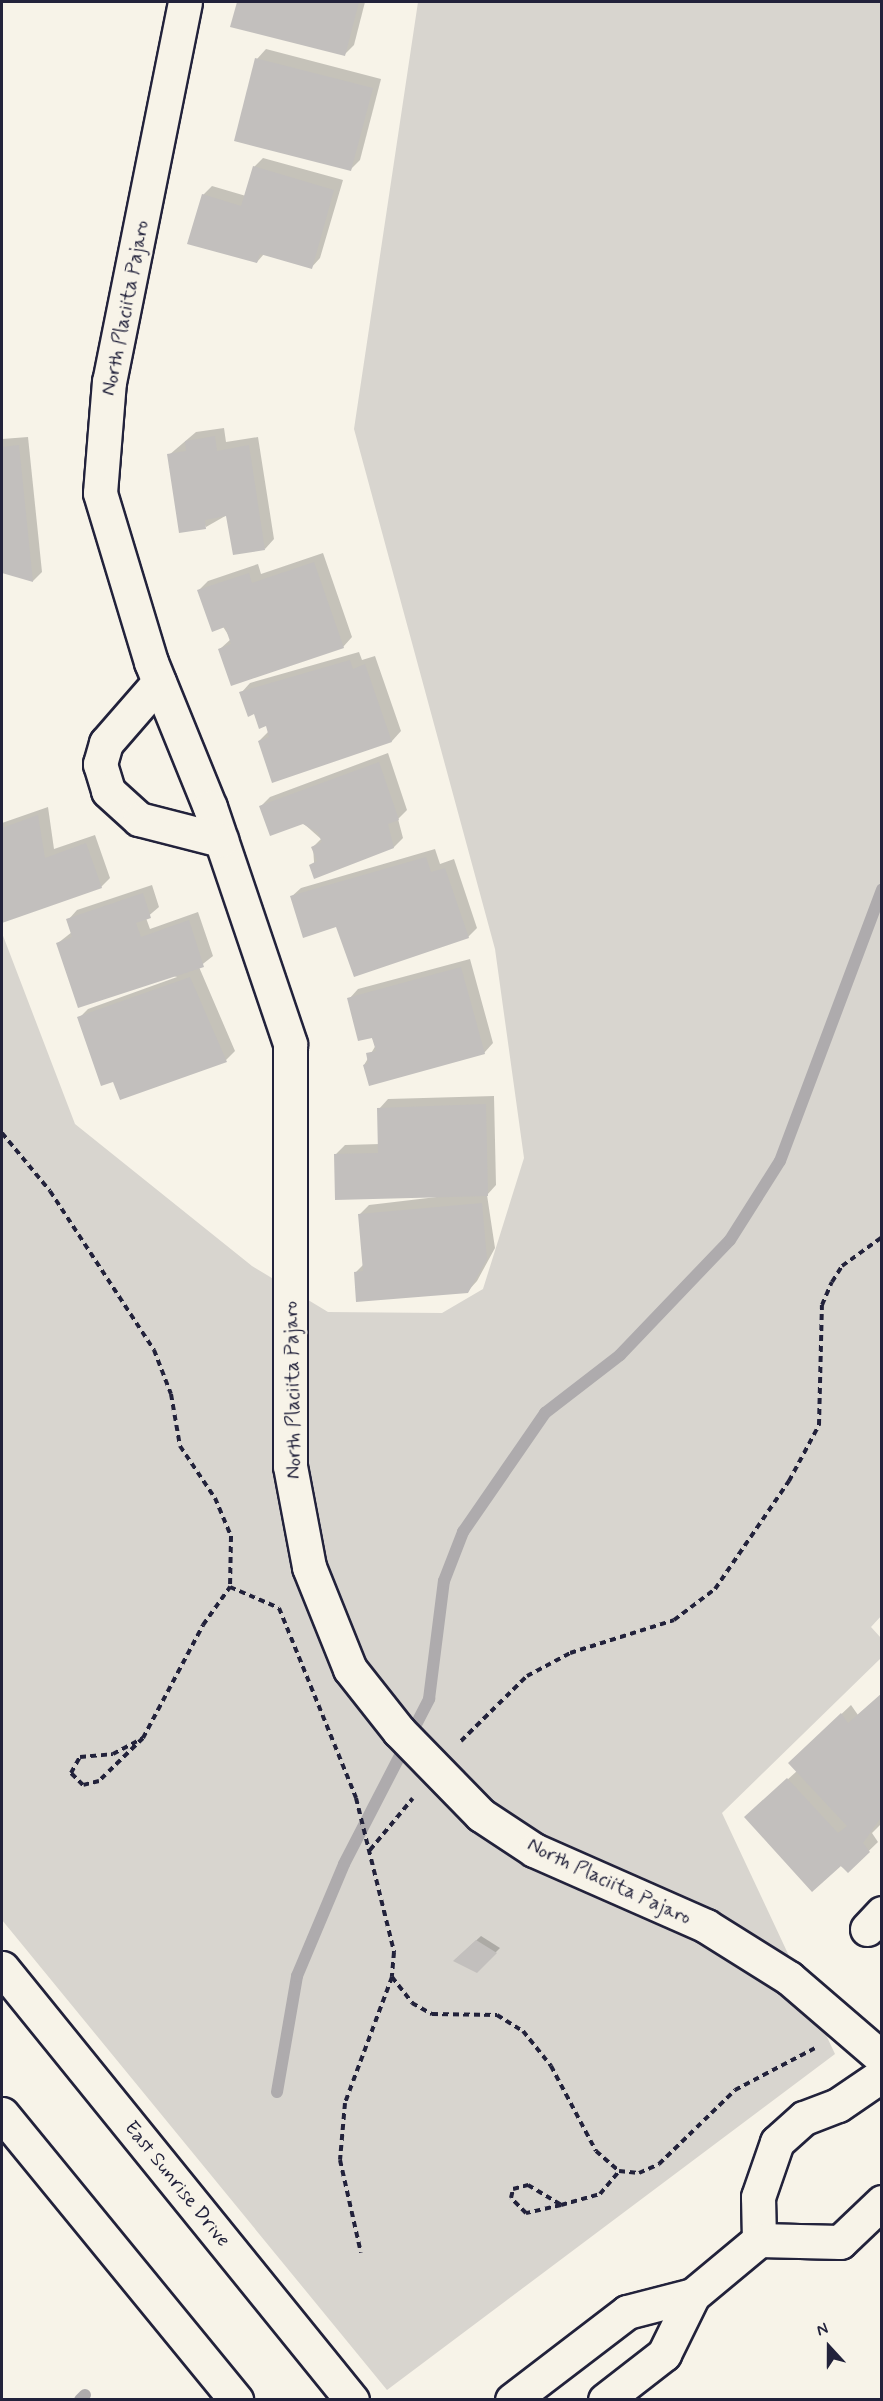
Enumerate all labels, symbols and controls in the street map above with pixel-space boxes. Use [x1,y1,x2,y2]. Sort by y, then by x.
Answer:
street label: North Placiita Pajaro [97,218,155,398]
street label: North Placiita Pajaro [279,1300,307,1480]
street label: North Placiita Pajaro [523,1833,695,1931]
street label: East Sunrise Drive [119,2117,235,2251]
north arrow [799,2317,859,2377]
text: N [814,2318,831,2341]

